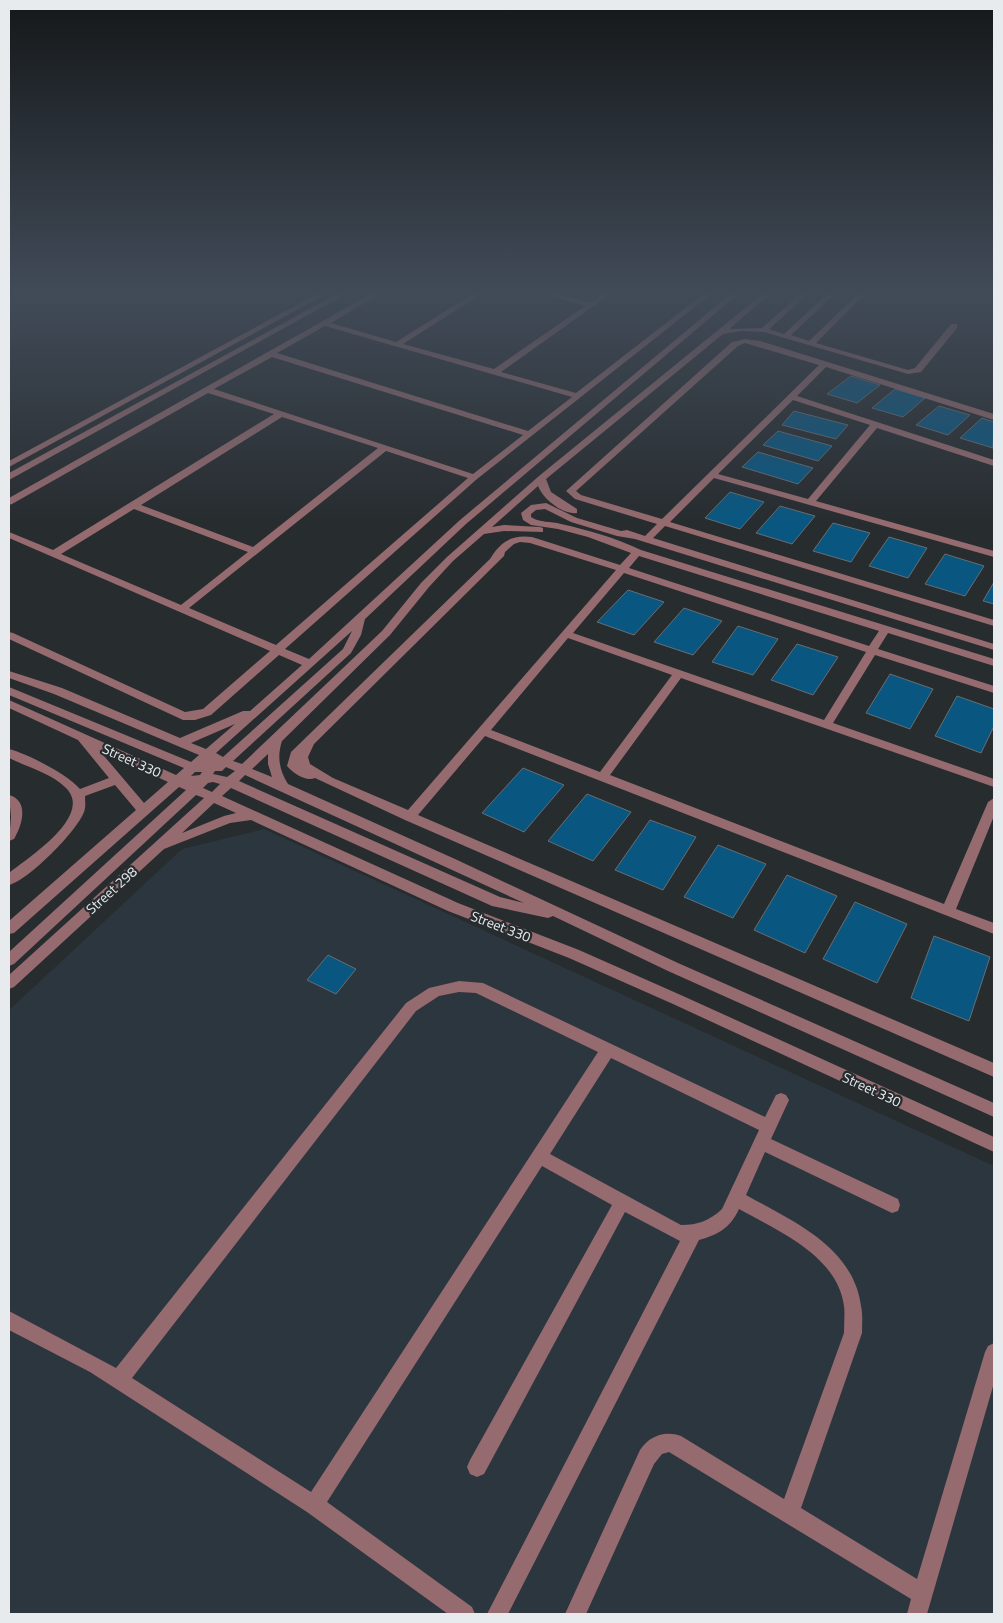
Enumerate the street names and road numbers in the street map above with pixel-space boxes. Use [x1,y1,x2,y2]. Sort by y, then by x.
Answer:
street label: Street 330 [99,738,165,782]
street label: Street 298 [81,861,141,919]
street label: Street 330 [468,905,534,947]
street label: Street 330 [839,1066,905,1112]

